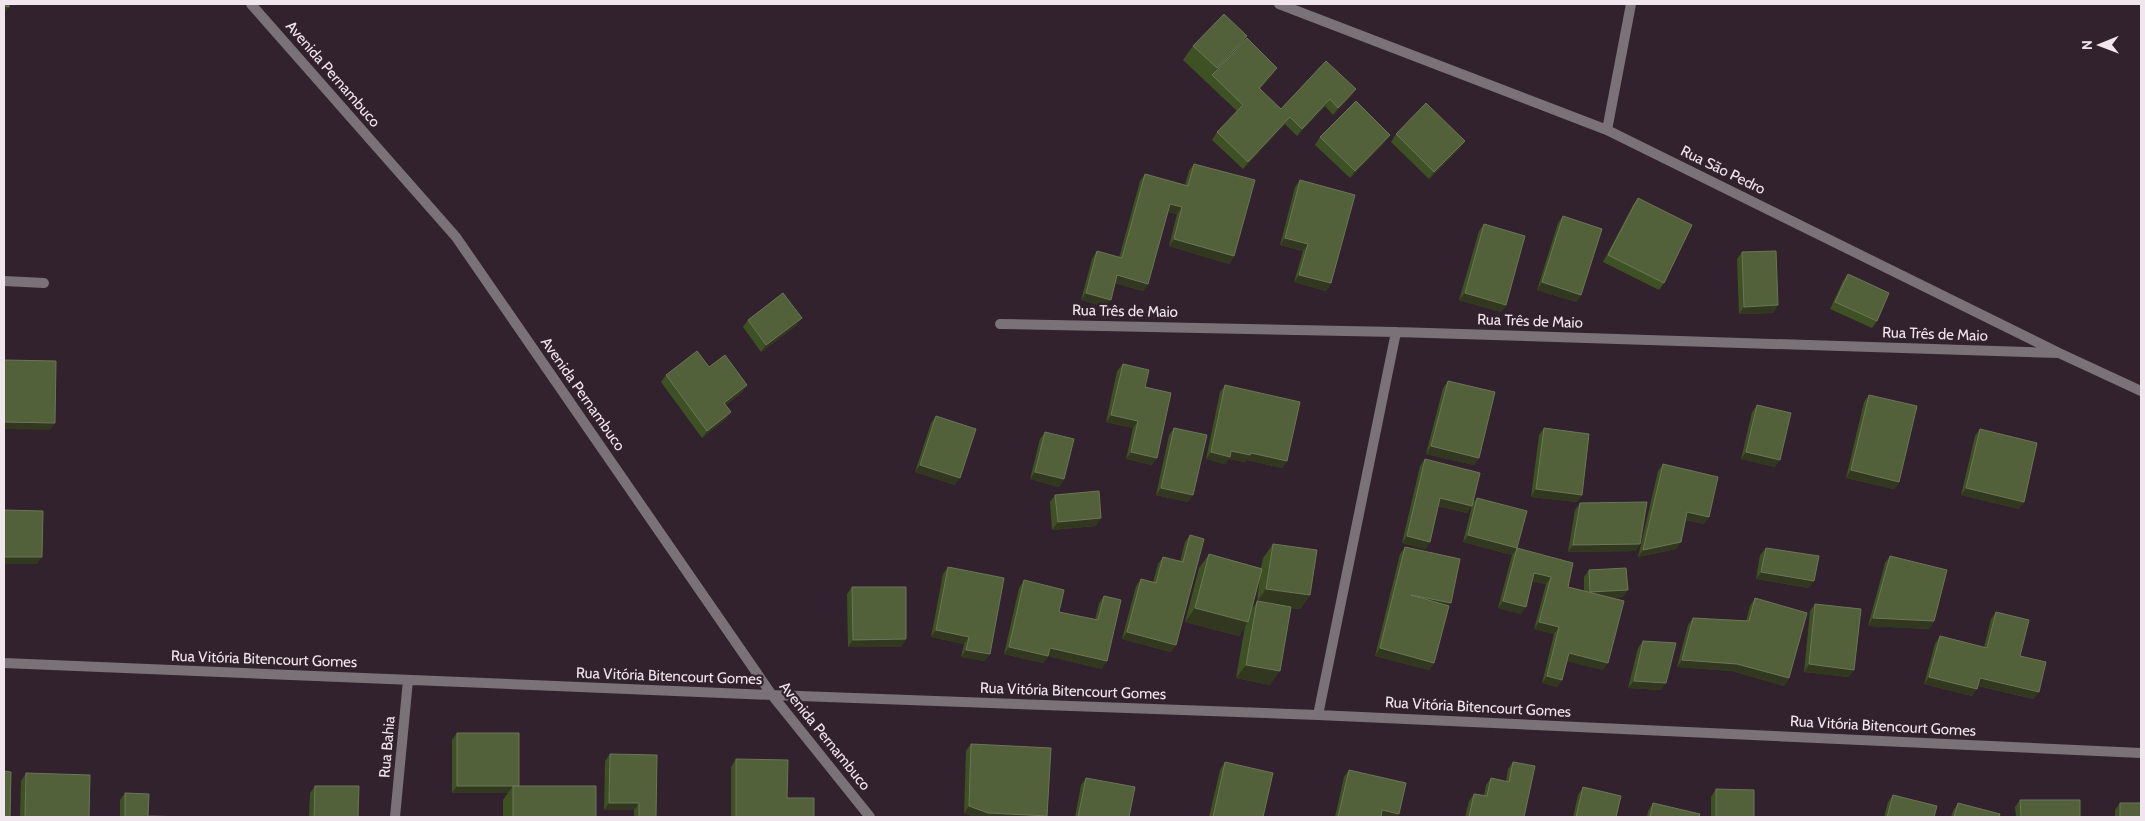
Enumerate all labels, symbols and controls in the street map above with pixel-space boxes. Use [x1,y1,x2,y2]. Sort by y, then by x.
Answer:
street label: Avenida Pernambuco [282,17,384,131]
north arrow [2075,20,2125,70]
text: N [2078,40,2096,50]
street label: Rua São Pedro [1678,142,1768,198]
street label: Rua Três de Maio [1072,301,1178,321]
street label: Rua Três de Maio [1477,310,1583,332]
street label: Rua Três de Maio [1882,323,1988,345]
street label: Avenida Pernambuco [537,334,629,454]
street label: Rua Vitória Bitencourt Gomes [171,647,357,671]
street label: Rua Vitória Bitencourt Gomes [576,664,762,688]
street label: Avenida Pernambuco [776,678,874,794]
street label: Rua Vitória Bitencourt Gomes [980,679,1166,703]
street label: Rua Vitória Bitencourt Gomes [1384,693,1572,721]
street label: Rua Vitória Bitencourt Gomes [1789,712,1977,740]
street label: Rua Bahia [375,715,399,779]

